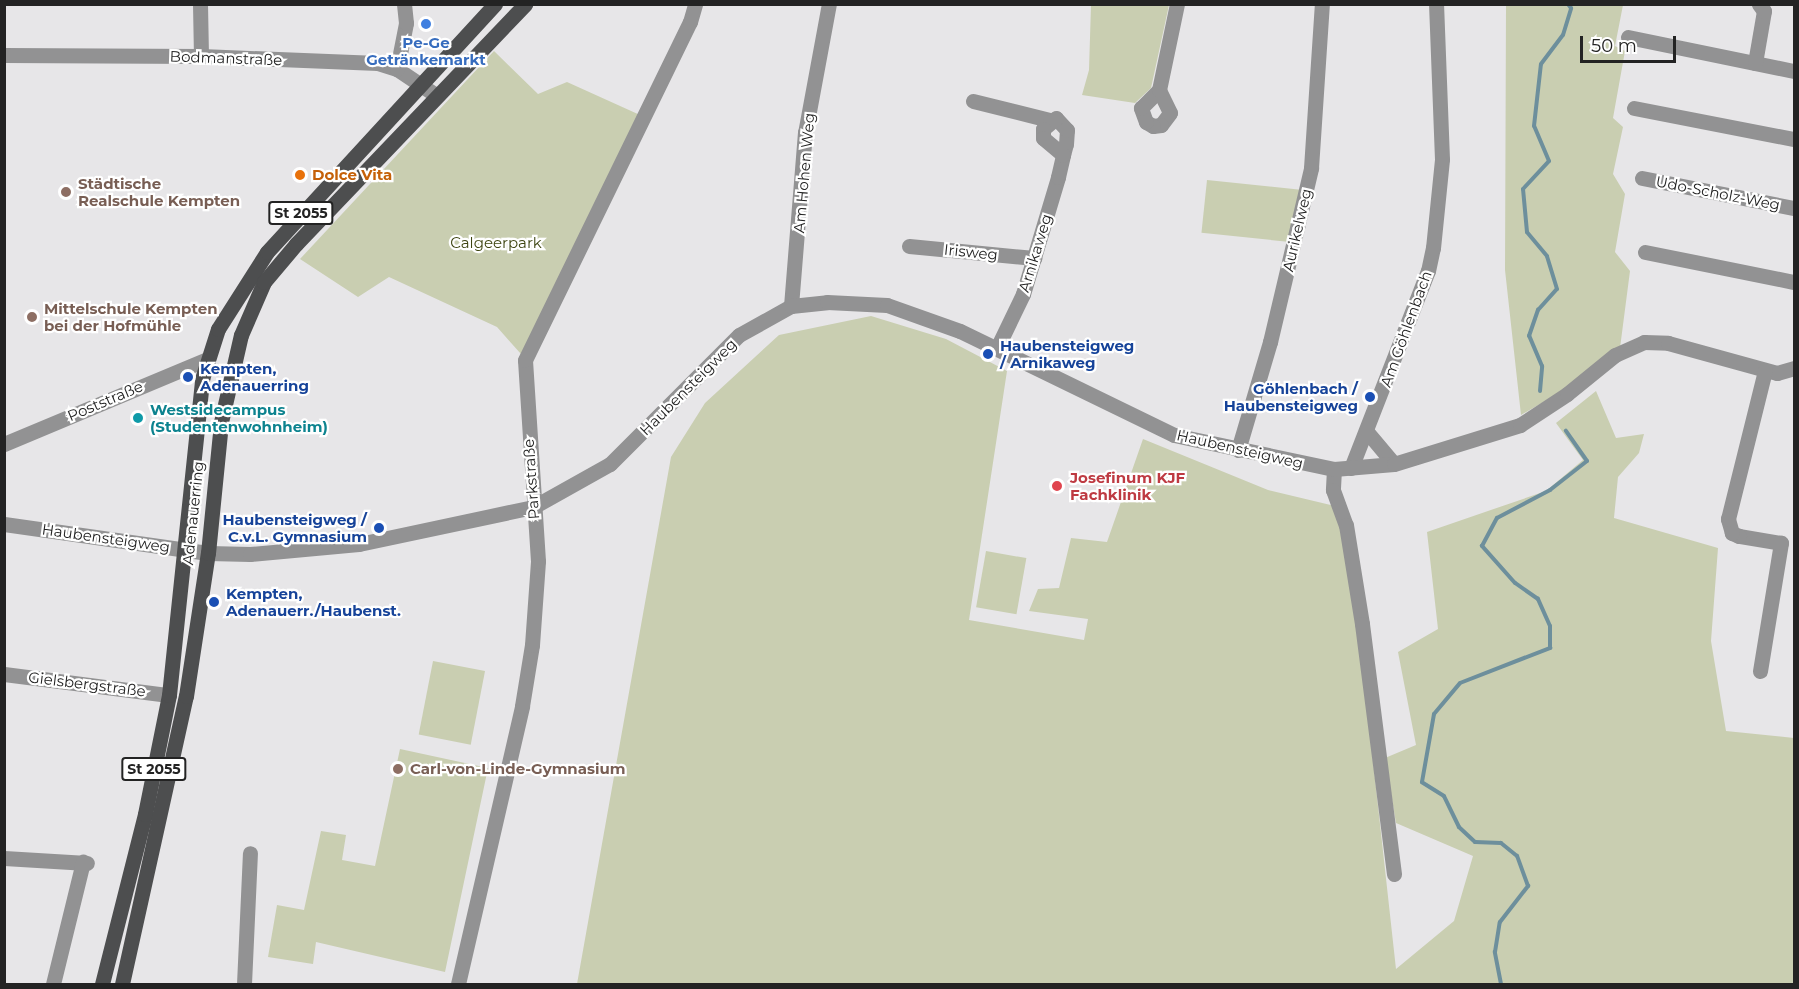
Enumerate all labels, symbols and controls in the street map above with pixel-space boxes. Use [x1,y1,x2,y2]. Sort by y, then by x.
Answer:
marker: Pe-Ge Getränkemarkt [419,17,433,31]
scale bar [1583,24,1679,62]
place label: Pe-Ge Getränkemarkt [366,33,486,68]
text: 50 m [1591,35,1637,57]
street label: Bodmanstraße [169,47,283,69]
street label: Am Hohen Weg [790,112,818,234]
place label: Dolce Vita [312,166,392,184]
marker: Dolce Vita [293,168,307,182]
street label: Udo-Scholz-Weg [1654,172,1782,214]
place label: Städtische Realschule Kempten [78,174,240,209]
marker: Städtische Realschule Kempten [59,185,73,199]
street label: Aurikelweg [1279,187,1315,273]
road number: St 2055 [268,202,334,224]
street label: Arnikaweg [1015,212,1055,294]
park label: Calgeerpark [450,234,542,252]
street label: Irisweg [943,240,999,264]
street label: Am Göhlenbach [1377,268,1435,390]
place label: Mittelschule Kempten bei der Hofmühle [44,299,218,334]
marker: Mittelschule Kempten bei der Hofmühle [25,310,39,324]
street label: Haubensteigweg [636,335,740,439]
place label: Haubensteigweg / Arnikaweg [1000,336,1134,371]
marker: Haubensteigweg / Arnikaweg [981,347,995,361]
place label: Kempten, Adenauerring [200,359,309,394]
marker: Kempten, Adenauerring [181,370,195,384]
street label: Poststraße [65,377,145,425]
place label: Göhlenbach / Haubensteigweg [1224,379,1358,414]
marker: Göhlenbach / Haubensteigweg [1363,390,1377,404]
place label: Westsidecampus (Studentenwohnheim) [150,400,328,435]
marker: Westsidecampus (Studentenwohnheim) [131,411,145,425]
street label: Haubensteigweg [1175,426,1305,472]
street label: Parkstraße [519,438,543,520]
street label: Adenauerring [179,460,207,566]
place label: Josefinum KJF Fachklinik [1070,468,1185,503]
marker: Josefinum KJF Fachklinik [1048,477,1066,495]
place label: Haubensteigweg / C.v.L. Gymnasium [223,510,367,545]
street label: Haubensteigweg [41,520,171,556]
marker: Haubensteigweg / C.v.L. Gymnasium [372,521,386,535]
place label: Kempten, Adenauerr./Haubenst. [226,584,401,619]
marker: Kempten, Adenauerr./Haubenst. [207,595,221,609]
street label: Gielsbergstraße [27,668,147,700]
road number: St 2055 [121,758,187,780]
place label: Carl-von-Linde-Gymnasium [410,760,626,778]
marker: Carl-von-Linde-Gymnasium [391,762,405,776]

